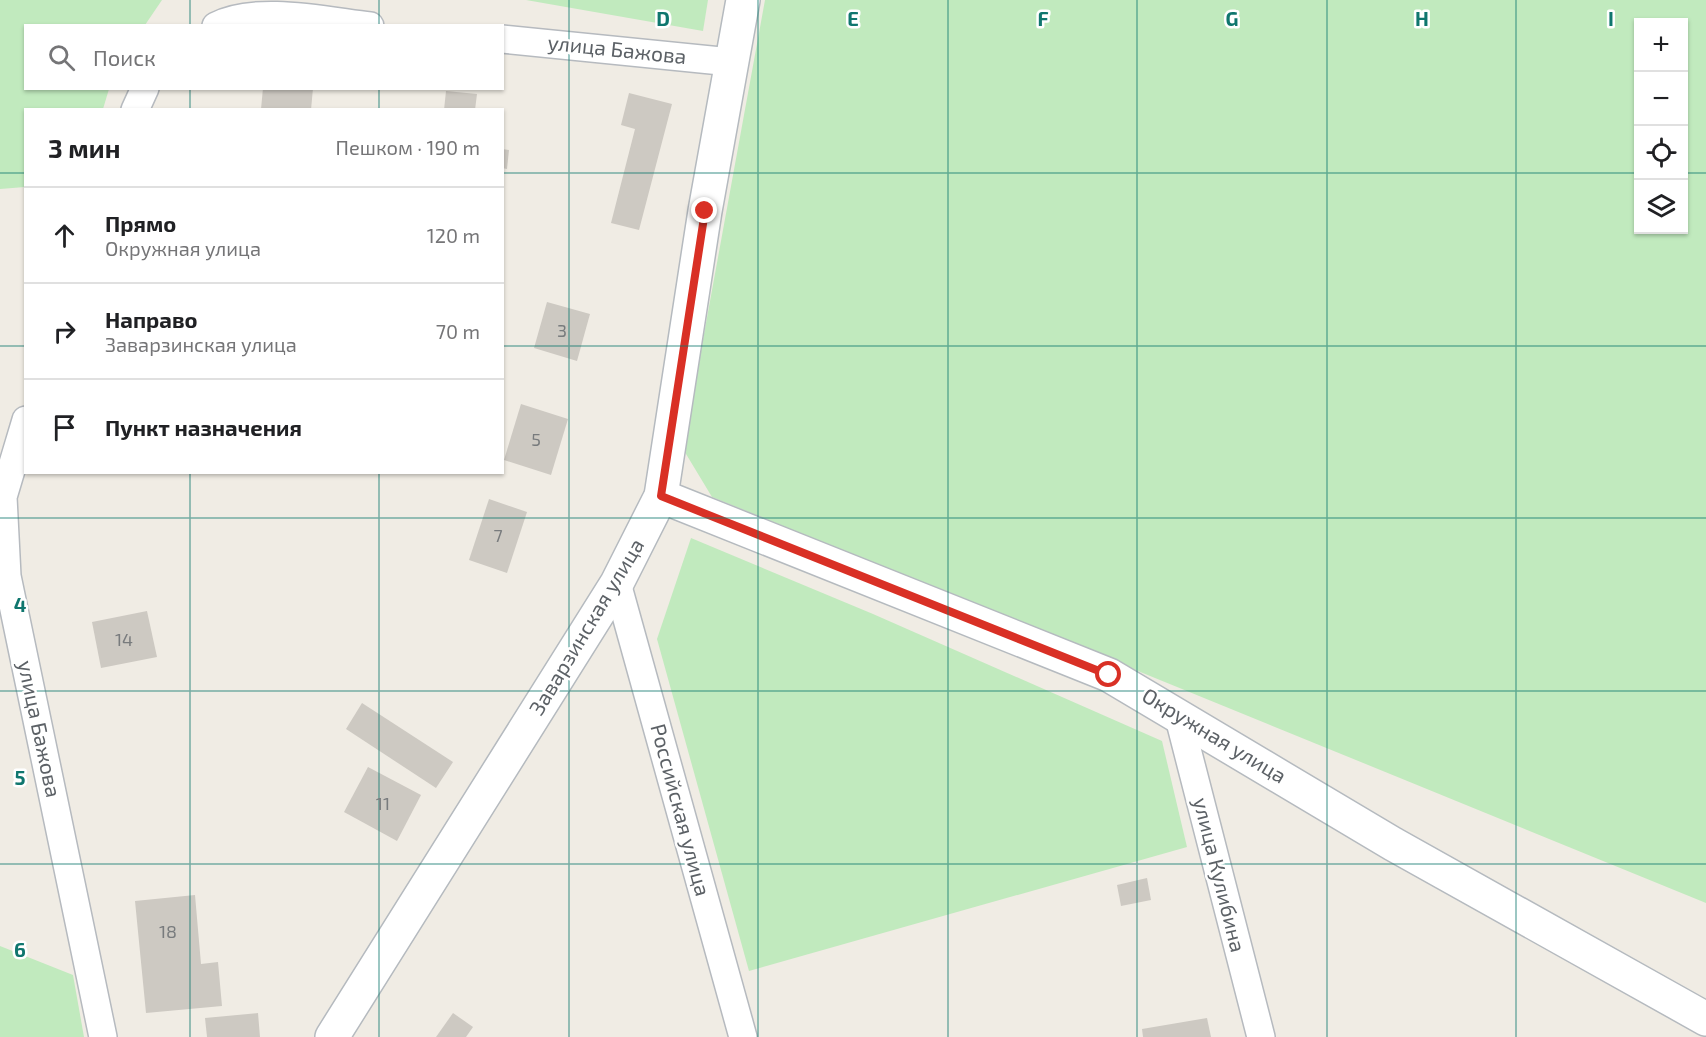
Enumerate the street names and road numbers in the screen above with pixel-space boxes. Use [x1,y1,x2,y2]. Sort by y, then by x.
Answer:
street label: улица Бажова [547,29,688,69]
street label: Заварзинская улица [523,533,649,720]
street label: улица Бажова [13,658,67,800]
street label: Окружная улица [1138,682,1291,788]
street label: Российская улица [645,721,716,899]
street label: улица Кулибина [1188,795,1252,955]

